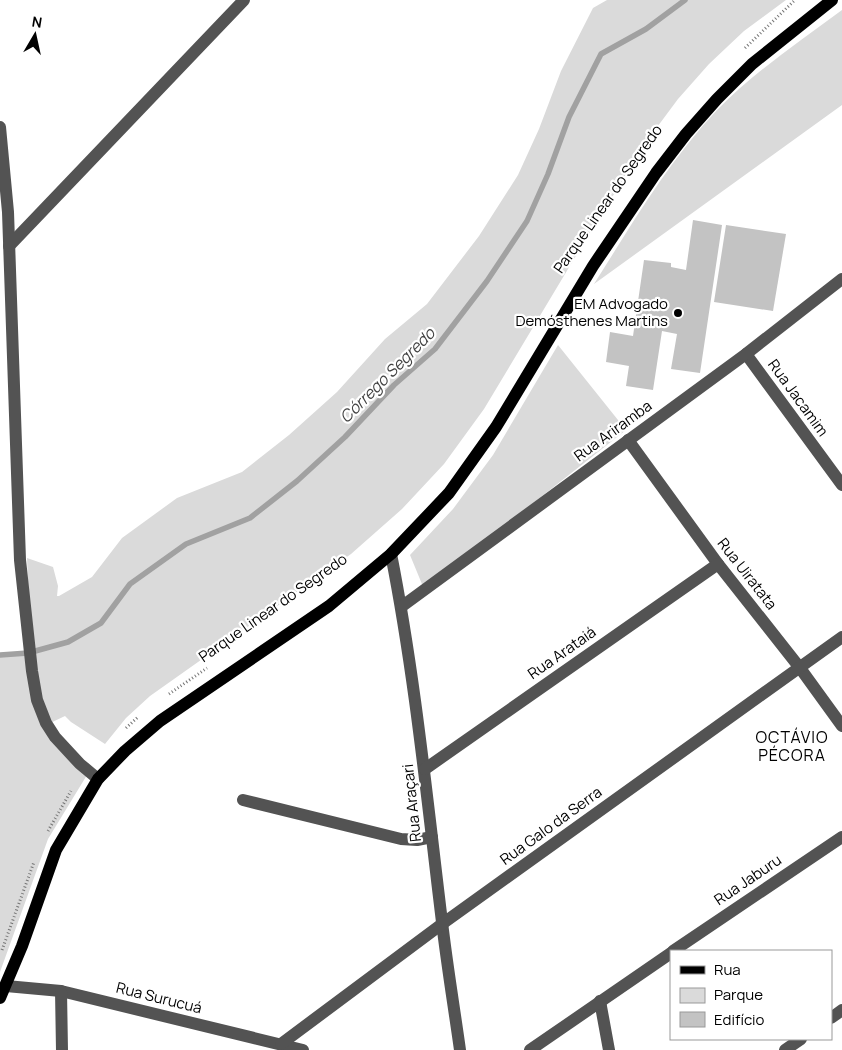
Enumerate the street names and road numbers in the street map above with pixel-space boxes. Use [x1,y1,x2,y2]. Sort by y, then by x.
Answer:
street label: Parque Linear do Segredo [548,120,667,277]
street label: Rua Jacamim [763,355,834,440]
street label: Rua Ariramba [570,395,656,466]
street label: Rua Uiratata [713,533,782,614]
street label: Parque Linear do Segredo [194,548,351,667]
street label: Rua Arataiá [523,621,600,684]
street label: Rua Araçari [397,763,426,843]
street label: Rua Galo da Serra [496,782,606,870]
street label: Rua Jaburu [710,849,786,910]
street label: Rua Surucuá [114,977,204,1018]

